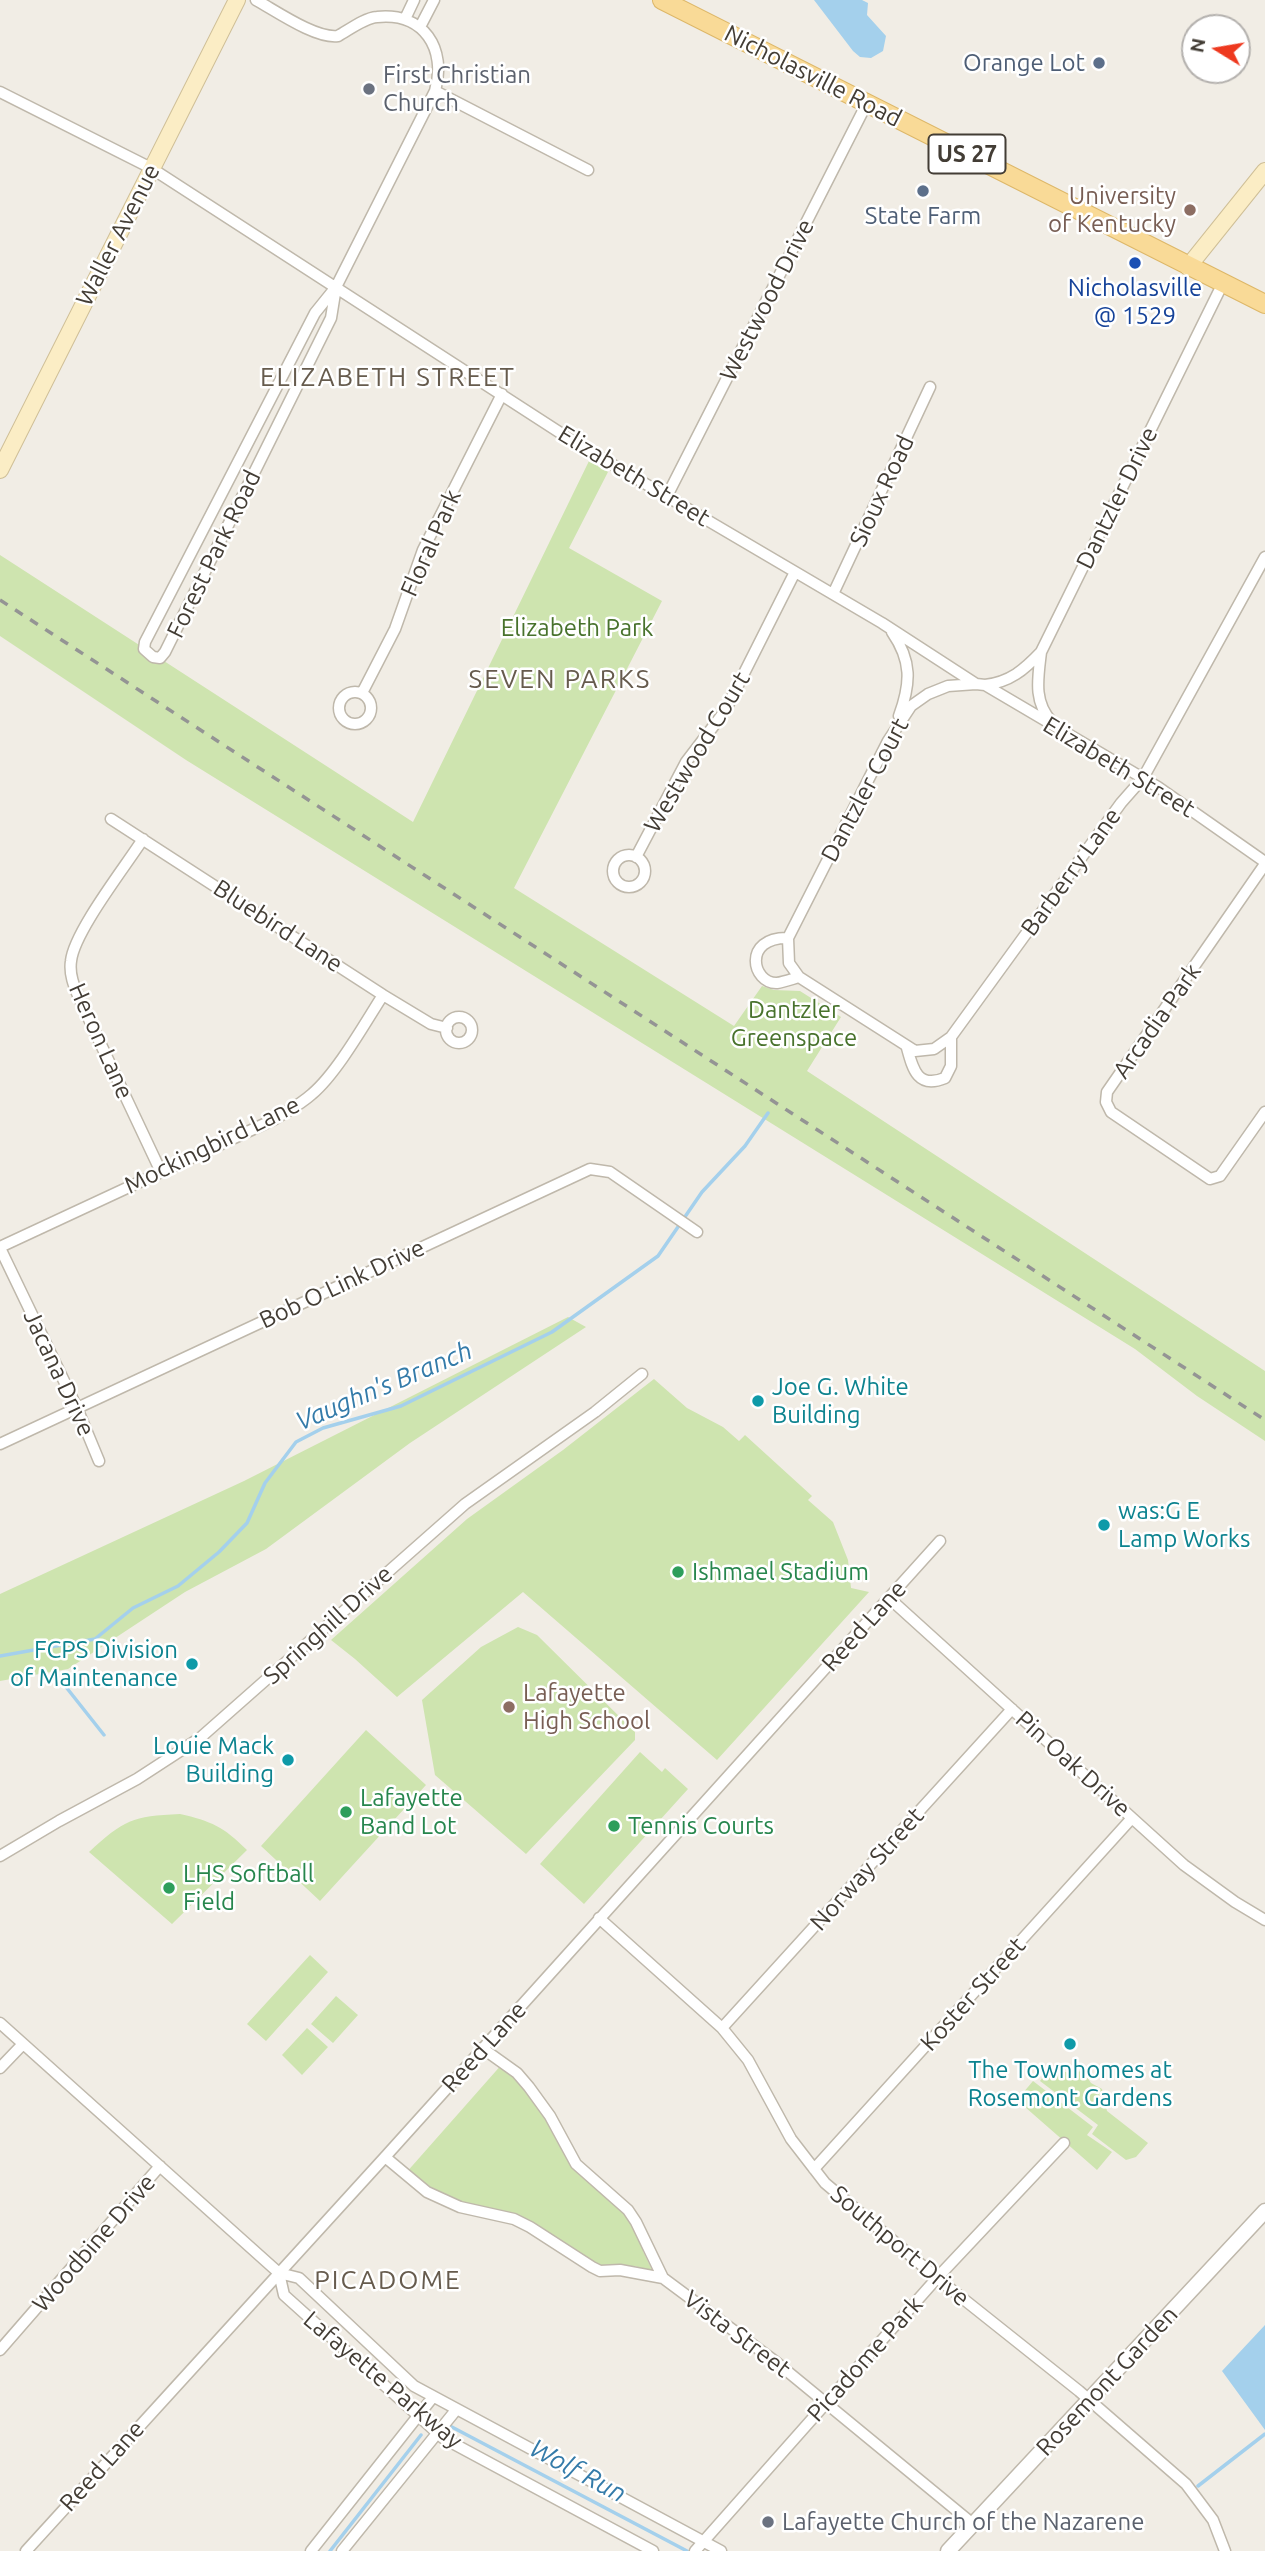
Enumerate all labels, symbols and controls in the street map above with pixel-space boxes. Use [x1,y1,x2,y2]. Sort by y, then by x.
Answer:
north arrow [1181,14,1251,84]
street label: Nicholasville Road [720,19,906,133]
text: N [1185,36,1210,54]
place label: Orange Lot [963,49,1085,77]
marker: Orange Lot [1091,55,1107,71]
place label: First Christian Church [383,61,531,117]
marker: First Christian Church [361,81,377,97]
road number: US 27 [928,134,1006,174]
street label: Waller Avenue [70,159,166,311]
place label: University of Kentucky [1048,182,1176,238]
marker: State Farm [915,183,931,199]
place label: State Farm [865,202,981,230]
marker: University of Kentucky [1182,202,1198,218]
street label: Westwood Drive [714,214,820,386]
marker: Nicholasville @ 1529 [1127,255,1143,271]
place label: Nicholasville @ 1529 [1068,274,1202,330]
district label: ELIZABETH STREET [262,361,514,393]
street label: Elizabeth Street [553,419,715,533]
street label: Dantzler Drive [1070,422,1164,574]
street label: Sioux Road [844,431,920,551]
street label: Forest Park Road [161,466,267,642]
street label: Floral Park [395,485,467,601]
park label: Elizabeth Park [501,614,653,642]
district label: SEVEN PARKS [470,663,650,695]
street label: Westwood Court [638,667,756,837]
street label: Elizabeth Street [1038,710,1200,824]
street label: Dantzler Court [815,713,915,867]
street label: Barberry Lane [1015,802,1127,942]
street label: Bluebird Lane [208,873,348,979]
street label: Arcadia Park [1107,958,1207,1084]
street label: Heron Lane [63,979,139,1103]
park label: Dantzler Greenspace [731,996,857,1052]
street label: Mockingbird Lane [120,1090,304,1200]
street label: Bob O Link Drive [255,1233,429,1335]
street label: Jacana Drive [17,1305,101,1441]
water label: Vaughn's Branch [291,1335,477,1437]
place label: Joe G. White Building [772,1373,909,1429]
marker: Joe G. White Building [750,1393,766,1409]
place label: was:G E Lamp Works [1118,1497,1250,1553]
marker: was:G E Lamp Works [1096,1517,1112,1533]
place label: Ishmael Stadium [692,1558,869,1586]
street label: Springhill Drive [258,1560,398,1690]
marker: Ishmael Stadium [670,1564,686,1580]
street label: Reed Lane [816,1575,912,1677]
place label: FCPS Division of Maintenance [10,1636,178,1692]
marker: FCPS Division of Maintenance [184,1656,200,1672]
place label: Lafayette High School [523,1679,650,1735]
marker: Lafayette High School [501,1699,517,1715]
street label: Pin Oak Drive [1010,1705,1136,1823]
place label: Louie Mack Building [153,1732,274,1788]
marker: Louie Mack Building [280,1752,296,1768]
place label: Lafayette Band Lot [360,1784,463,1840]
street label: Norway Street [804,1801,930,1937]
marker: Lafayette Band Lot [338,1804,354,1820]
place label: Tennis Courts [628,1812,774,1840]
marker: Tennis Courts [606,1818,622,1834]
place label: LHS Softball Field [183,1860,314,1916]
marker: LHS Softball Field [161,1880,177,1896]
street label: Koster Street [914,1931,1032,2057]
street label: Reed Lane [436,1996,532,2098]
marker: The Townhomes at Rosemont Gardens [1062,2036,1078,2052]
place label: The Townhomes at Rosemont Gardens [968,2056,1172,2112]
street label: Woodbine Drive [26,2168,162,2318]
street label: Southport Drive [825,2180,975,2312]
district label: PICADOME [315,2264,461,2296]
street label: Vista Street [678,2284,796,2384]
street label: Picadome Park [801,2290,929,2428]
street label: Rosemont Garden [1030,2300,1184,2462]
street label: Lafayette Parkway [298,2305,468,2455]
street label: Reed Lane [54,2415,150,2517]
water label: Wolf Run [525,2433,631,2509]
place label: Lafayette Church of the Nazarene [782,2508,1145,2536]
marker: Lafayette Church of the Nazarene [760,2514,776,2530]

